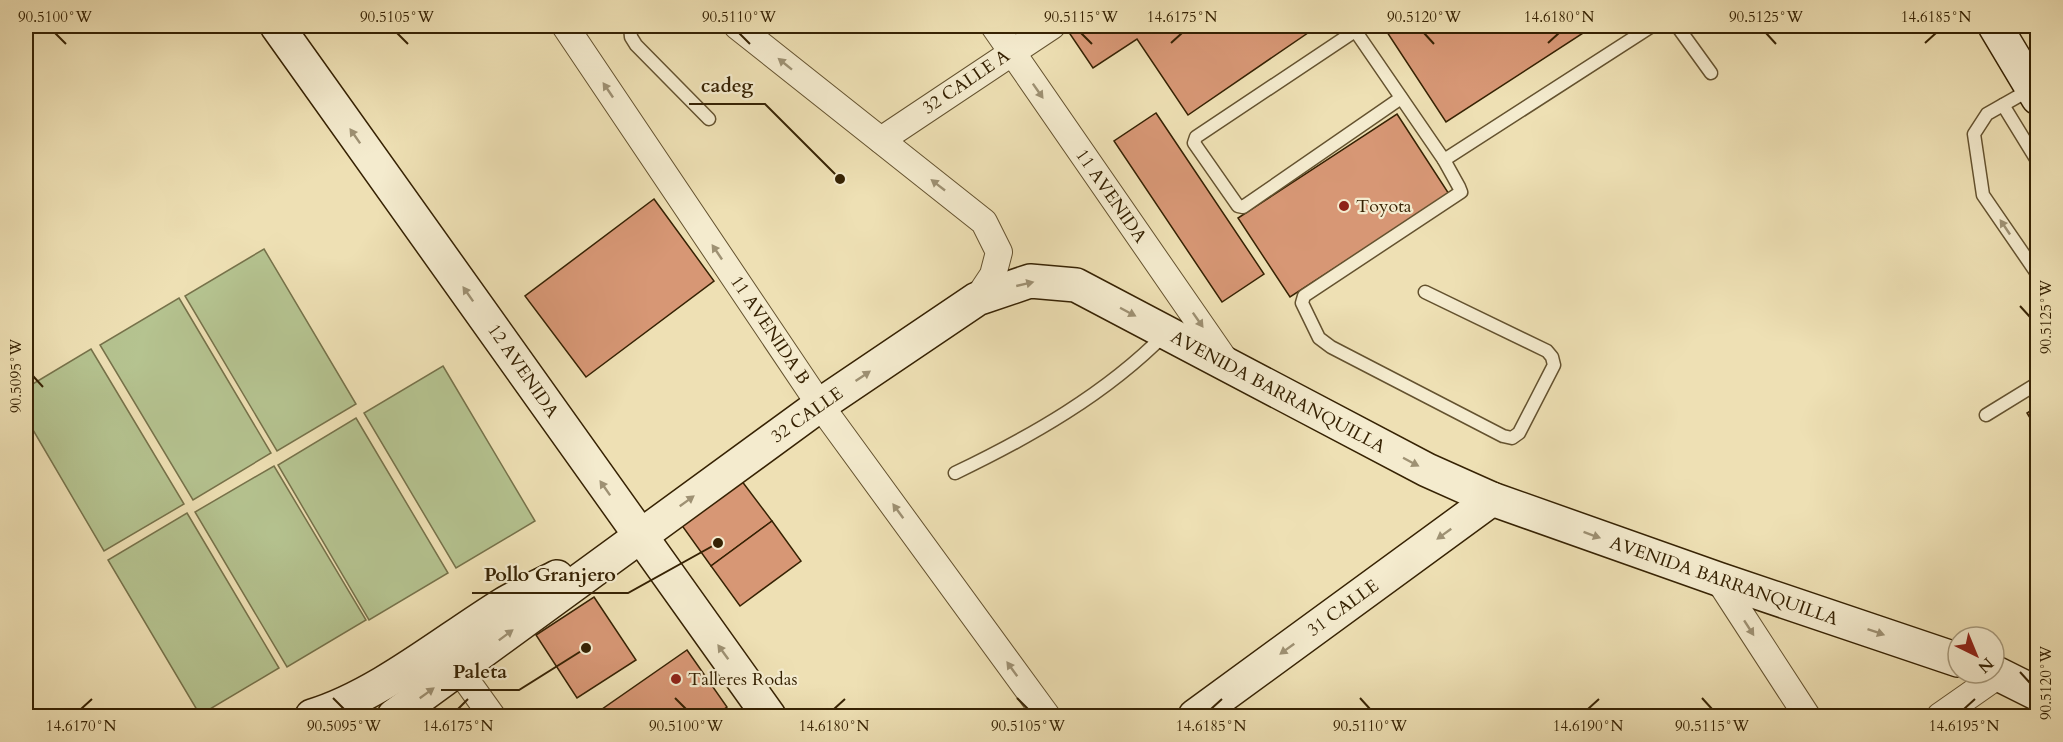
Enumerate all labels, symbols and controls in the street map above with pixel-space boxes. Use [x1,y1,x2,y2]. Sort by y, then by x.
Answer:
text: 90.5100°W [18,7,93,27]
text: 90.5105°W [360,7,435,27]
text: 90.5110°W [702,7,777,27]
text: 90.5115°W [1044,7,1119,27]
text: 14.6175°N [1147,7,1217,27]
text: 90.5120°W [1387,7,1462,27]
text: 14.6180°N [1524,7,1594,27]
text: 90.5125°W [1729,7,1804,27]
text: 14.6185°N [1901,7,1971,27]
street label: 32 CALLE A [917,43,1015,120]
one-way arrow [778,58,793,70]
callout: cadeg [689,66,765,104]
text: cadeg [701,72,753,99]
one-way arrow [603,82,614,98]
one-way arrow [1032,83,1044,99]
one-way arrow [349,128,361,144]
street label: 11 AVENIDA [1069,144,1153,248]
one-way arrow [931,179,946,191]
place label: Toyota [1356,194,1412,219]
marker: Toyota [1337,199,1351,213]
one-way arrow [1999,218,2010,235]
one-way arrow [711,244,723,260]
street label: 11 AVENIDA B [724,271,816,389]
one-way arrow [1016,279,1035,288]
text: 90.5125°W [2036,279,2056,354]
one-way arrow [462,287,474,303]
one-way arrow [1119,307,1136,317]
one-way arrow [1192,312,1204,328]
street label: 12 AVENIDA [481,319,565,423]
street label: AVENIDA BARRANQUILLA [1166,325,1390,459]
text: 90.5095°W [6,338,26,413]
one-way arrow [854,370,870,382]
street label: 32 CALLE [766,381,848,449]
one-way arrow [1403,457,1420,467]
one-way arrow [599,480,611,496]
one-way arrow [678,495,694,507]
one-way arrow [892,504,904,519]
one-way arrow [1437,528,1453,540]
one-way arrow [1583,530,1601,540]
street label: AVENIDA BARRANQUILLA [1606,530,1842,632]
callout: Pollo Granjero [472,555,628,593]
text: Pollo Granjero [484,561,616,588]
street label: 31 CALLE [1302,574,1384,642]
one-way arrow [1744,620,1755,637]
north arrow [1946,625,2006,685]
one-way arrow [1867,628,1885,638]
one-way arrow [497,629,513,641]
one-way arrow [1280,643,1296,655]
one-way arrow [717,644,729,660]
text: 90.5120°W [2036,645,2056,720]
callout: Paleta [441,652,519,690]
text: N [1973,652,1998,678]
text: Paleta [453,658,507,685]
one-way arrow [1006,662,1018,678]
place label: Talleres Rodas [688,667,798,692]
marker: Talleres Rodas [669,672,683,686]
one-way arrow [419,688,434,700]
text: 14.6170°N [46,716,116,736]
text: 90.5095°W [307,716,382,736]
text: 14.6175°N [423,716,493,736]
text: 90.5100°W [649,716,724,736]
text: 14.6180°N [799,716,869,736]
text: 90.5105°W [991,716,1066,736]
text: 14.6185°N [1176,716,1246,736]
text: 90.5110°W [1333,716,1408,736]
text: 14.6190°N [1553,716,1623,736]
text: 90.5115°W [1675,716,1750,736]
text: 14.6195°N [1929,716,1999,736]

